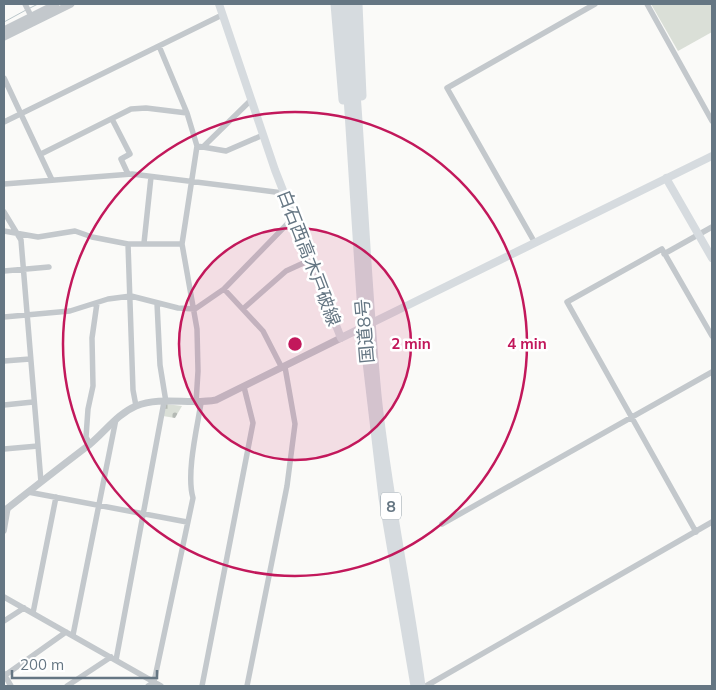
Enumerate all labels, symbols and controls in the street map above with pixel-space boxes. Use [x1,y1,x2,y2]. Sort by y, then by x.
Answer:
street label: 白石西高木戸破線 [273,186,346,329]
street label: 国道8号 [350,298,379,364]
text: 2 min [391,334,431,353]
text: 4 min [507,334,547,353]
centre of rings [286,335,304,353]
road number: 8 [381,492,401,520]
scale bar [12,648,158,680]
text: 200 m [20,655,64,674]

